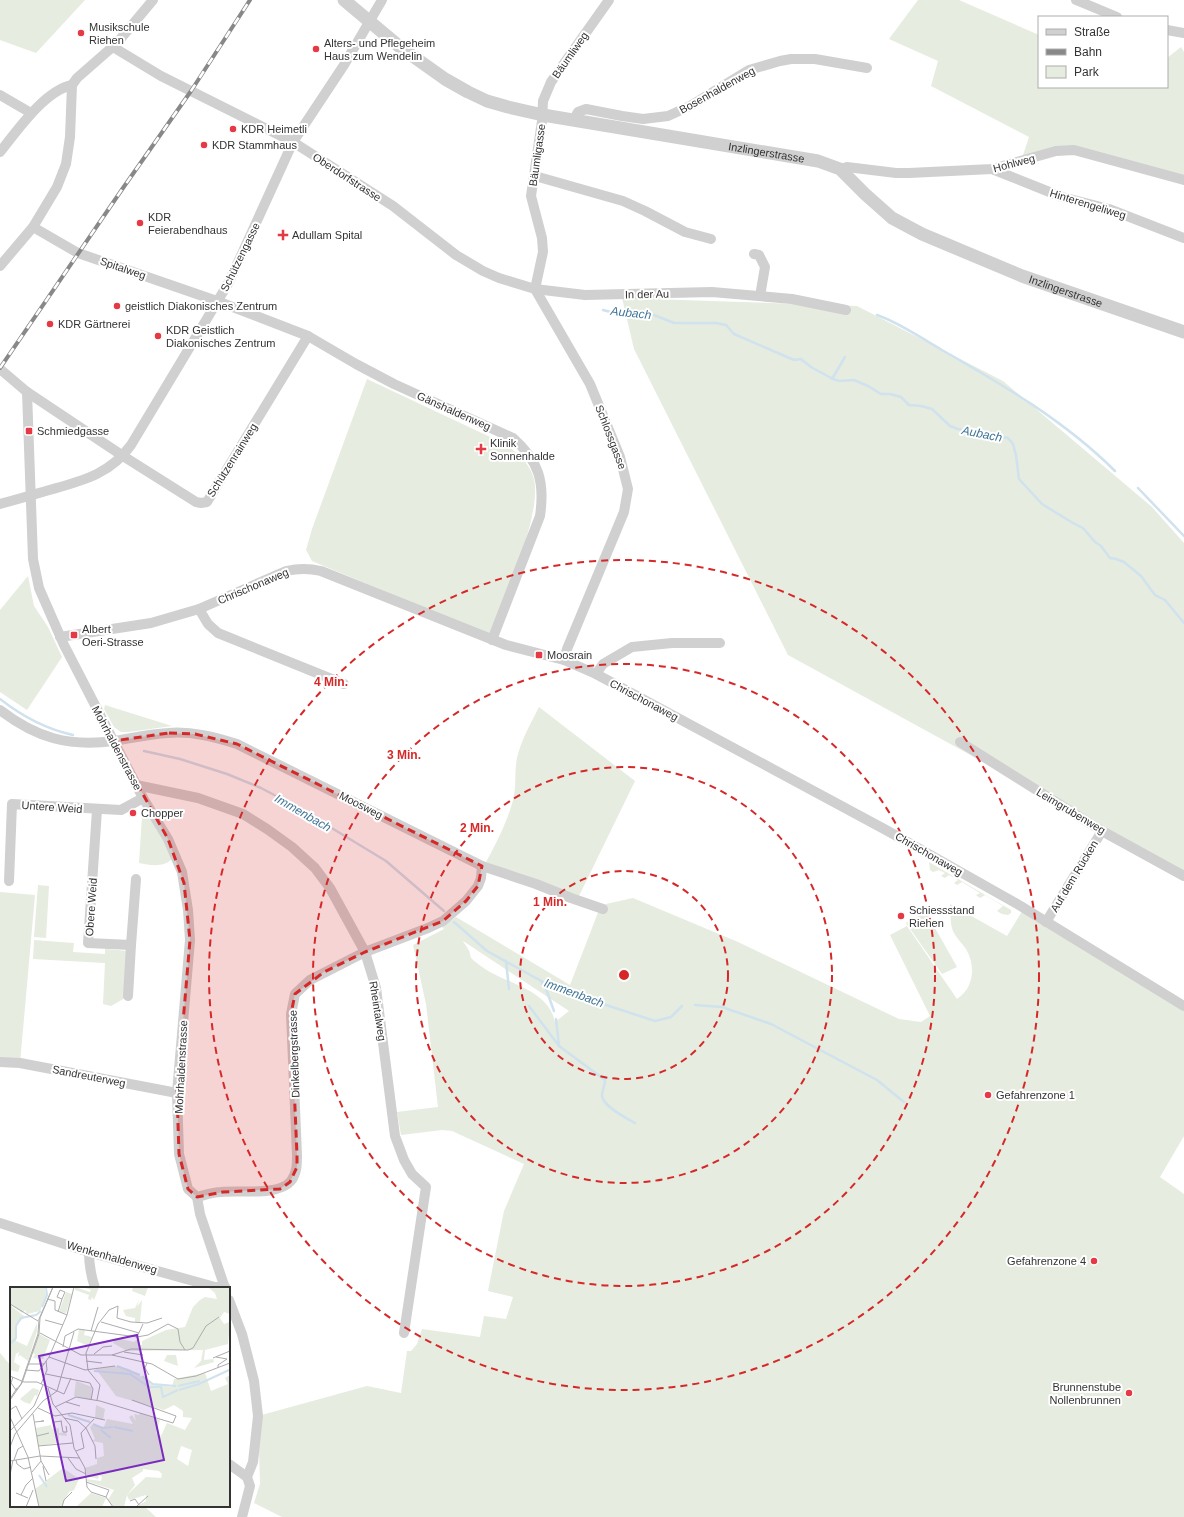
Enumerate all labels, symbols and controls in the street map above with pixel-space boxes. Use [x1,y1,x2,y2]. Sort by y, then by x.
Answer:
legend [1038,16,1168,88]
place label: Musikschule Riehen [89,21,150,46]
text: Straße [1074,25,1110,39]
marker: Musikschule Riehen [76,28,86,38]
street label: Bäumliweg [550,30,590,80]
place label: Alters- und Pflegeheim Haus zum Wendelin [324,37,435,62]
marker: Alters- und Pflegeheim Haus zum Wendelin [311,44,321,54]
text: Bahn [1074,45,1102,59]
street label: Bosenhaldenweg [677,64,757,116]
text: Park [1074,65,1100,79]
place label: KDR Heimetli [241,123,307,135]
street label: Bäumligasse [527,123,547,187]
marker: KDR Heimetli [228,124,238,134]
place label: KDR Stammhaus [212,139,297,151]
marker: KDR Stammhaus [199,140,209,150]
street label: Inzlingerstrasse [727,140,805,165]
street label: Oberdorfstrasse [311,150,383,204]
street label: Hohlweg [992,152,1036,174]
street label: Hinterengeliweg [1049,187,1127,221]
place label: KDR Feierabendhaus [148,211,228,236]
marker: KDR Feierabendhaus [135,218,145,228]
street label: Schützengasse [218,221,262,293]
marker: Adullam Spital [277,229,289,241]
place label: Adullam Spital [292,229,362,241]
street label: Spitalweg [98,255,148,281]
street label: Inzlingerstrasse [1027,273,1104,309]
street label: In der Au [625,288,669,300]
place label: geistlich Diakonisches Zentrum [125,300,277,312]
marker: geistlich Diakonisches Zentrum [112,301,122,311]
water label: Aubach [609,304,652,322]
place label: KDR Gärtnerei [58,318,130,330]
marker: KDR Gärtnerei [45,319,55,329]
place label: KDR Geistlich Diakonisches Zentrum [166,324,275,349]
marker: KDR Geistlich Diakonisches Zentrum [153,331,163,341]
street label: Gänshaldenweg [415,389,493,433]
street label: Schlossgasse [593,403,629,471]
street label: Schützenrainweg [205,421,259,499]
water label: Aubach [960,423,1004,445]
place label: Schmiedgasse [37,425,109,437]
marker: Schmiedgasse [24,426,34,436]
place label: Klinik Sonnenhalde [490,437,555,462]
marker: Klinik Sonnenhalde [475,443,487,455]
street label: Chrischonaweg [216,566,290,606]
place label: Albert Oeri-Strasse [82,623,144,648]
marker: Albert Oeri-Strasse [69,630,79,640]
place label: Moosrain [547,649,592,661]
marker: Moosrain [534,650,544,660]
text: 4 Min. [314,675,348,689]
street label: Chrischonaweg [608,677,680,723]
street label: Mohrhaldenstrasse [90,704,144,792]
text: 3 Min. [387,748,421,762]
street label: Leimgrubenweg [1034,786,1108,836]
street label: Moosweg [337,789,385,821]
water label: Immenbach [272,791,334,835]
street label: Untere Weid [21,799,83,815]
place label: Chopper [141,807,184,819]
marker: Chopper [128,808,138,818]
text: 2 Min. [460,821,494,835]
street label: Chrischonaweg [893,830,965,878]
street label: Auf dem Rücken [1048,838,1100,914]
street label: Obere Weid [83,877,99,937]
text: 1 Min. [533,895,567,909]
place label: Schiessstand Riehen [909,904,974,929]
marker: Schiessstand Riehen [896,911,906,921]
centre of rings [617,968,631,982]
water label: Immenbach [542,976,606,1010]
street label: Rheintalweg [367,980,389,1042]
street label: Dinkelbergstrasse [286,1010,302,1098]
street label: Mohrhaldenstrasse [173,1020,189,1114]
street label: Sandreuterweg [51,1063,127,1089]
place label: Gefahrenzone 1 [996,1089,1075,1101]
marker: Gefahrenzone 1 [983,1090,993,1100]
street label: Wenkenhaldenweg [65,1238,159,1276]
place label: Gefahrenzone 4 [1007,1255,1086,1267]
marker: Gefahrenzone 4 [1089,1256,1099,1266]
inset map [10,1287,230,1507]
place label: Brunnenstube Nollenbrunnen [1049,1381,1121,1406]
marker: Brunnenstube Nollenbrunnen [1124,1388,1134,1398]

